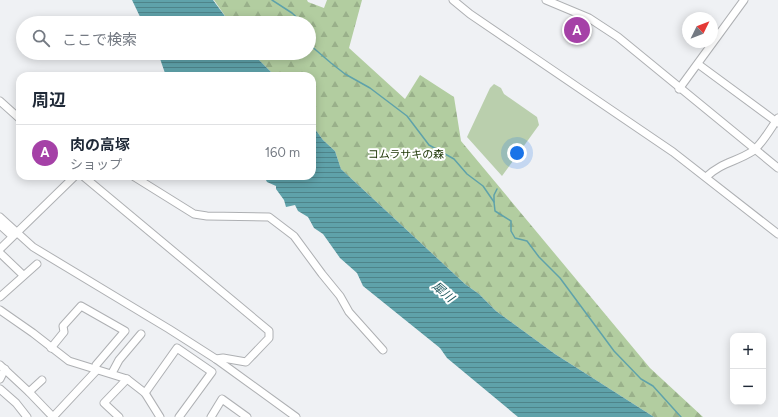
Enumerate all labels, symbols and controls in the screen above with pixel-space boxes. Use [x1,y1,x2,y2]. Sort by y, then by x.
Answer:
north arrow [682,12,718,48]
pin: A [564,15,590,45]
search box [16,16,316,60]
icon: search [30,27,52,49]
text: ここで検索 [62,31,137,49]
text: 周辺 [32,90,66,110]
text: 肉の高塚 [70,136,130,154]
your location [507,143,527,163]
text: A [40,145,50,160]
text: 160 m [265,145,300,160]
park label: コムラサキの森 [368,148,444,161]
text: ショップ [70,157,122,172]
water label: 犀川 [429,279,458,306]
map controls [730,333,766,405]
button: + [730,333,766,369]
button: − [730,369,766,405]

